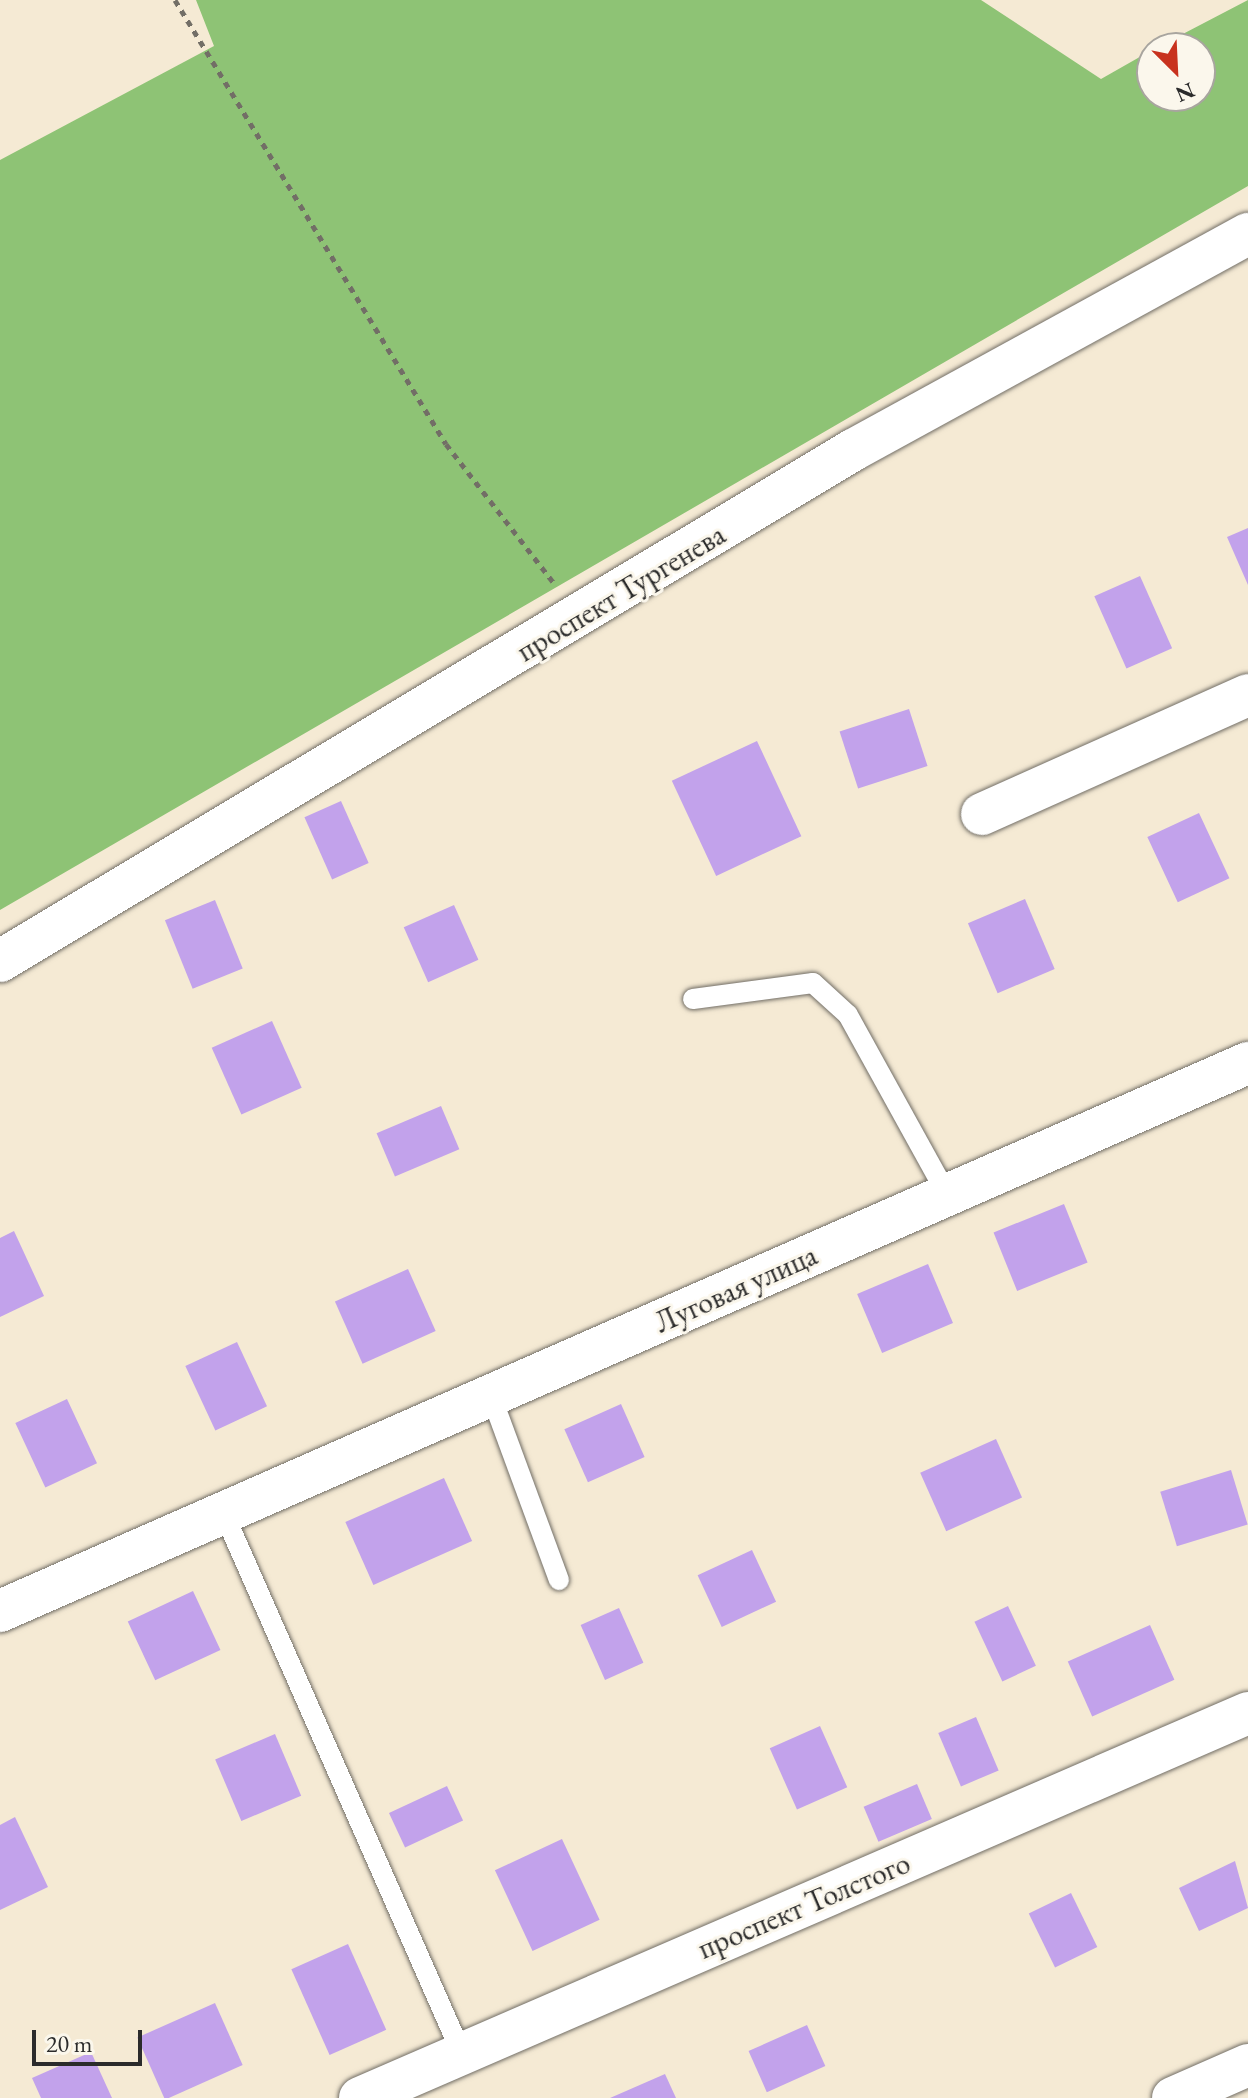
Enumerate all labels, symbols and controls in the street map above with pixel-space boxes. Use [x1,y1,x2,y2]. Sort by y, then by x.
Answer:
north arrow [1136,32,1216,112]
text: N [1171,76,1199,109]
street label: проспект Тургенева [510,517,732,669]
street label: Луговая улица [649,1237,823,1341]
street label: проспект Толстого [692,1845,916,1967]
scale bar [36,2014,146,2064]
text: 20 m [46,2028,93,2059]

